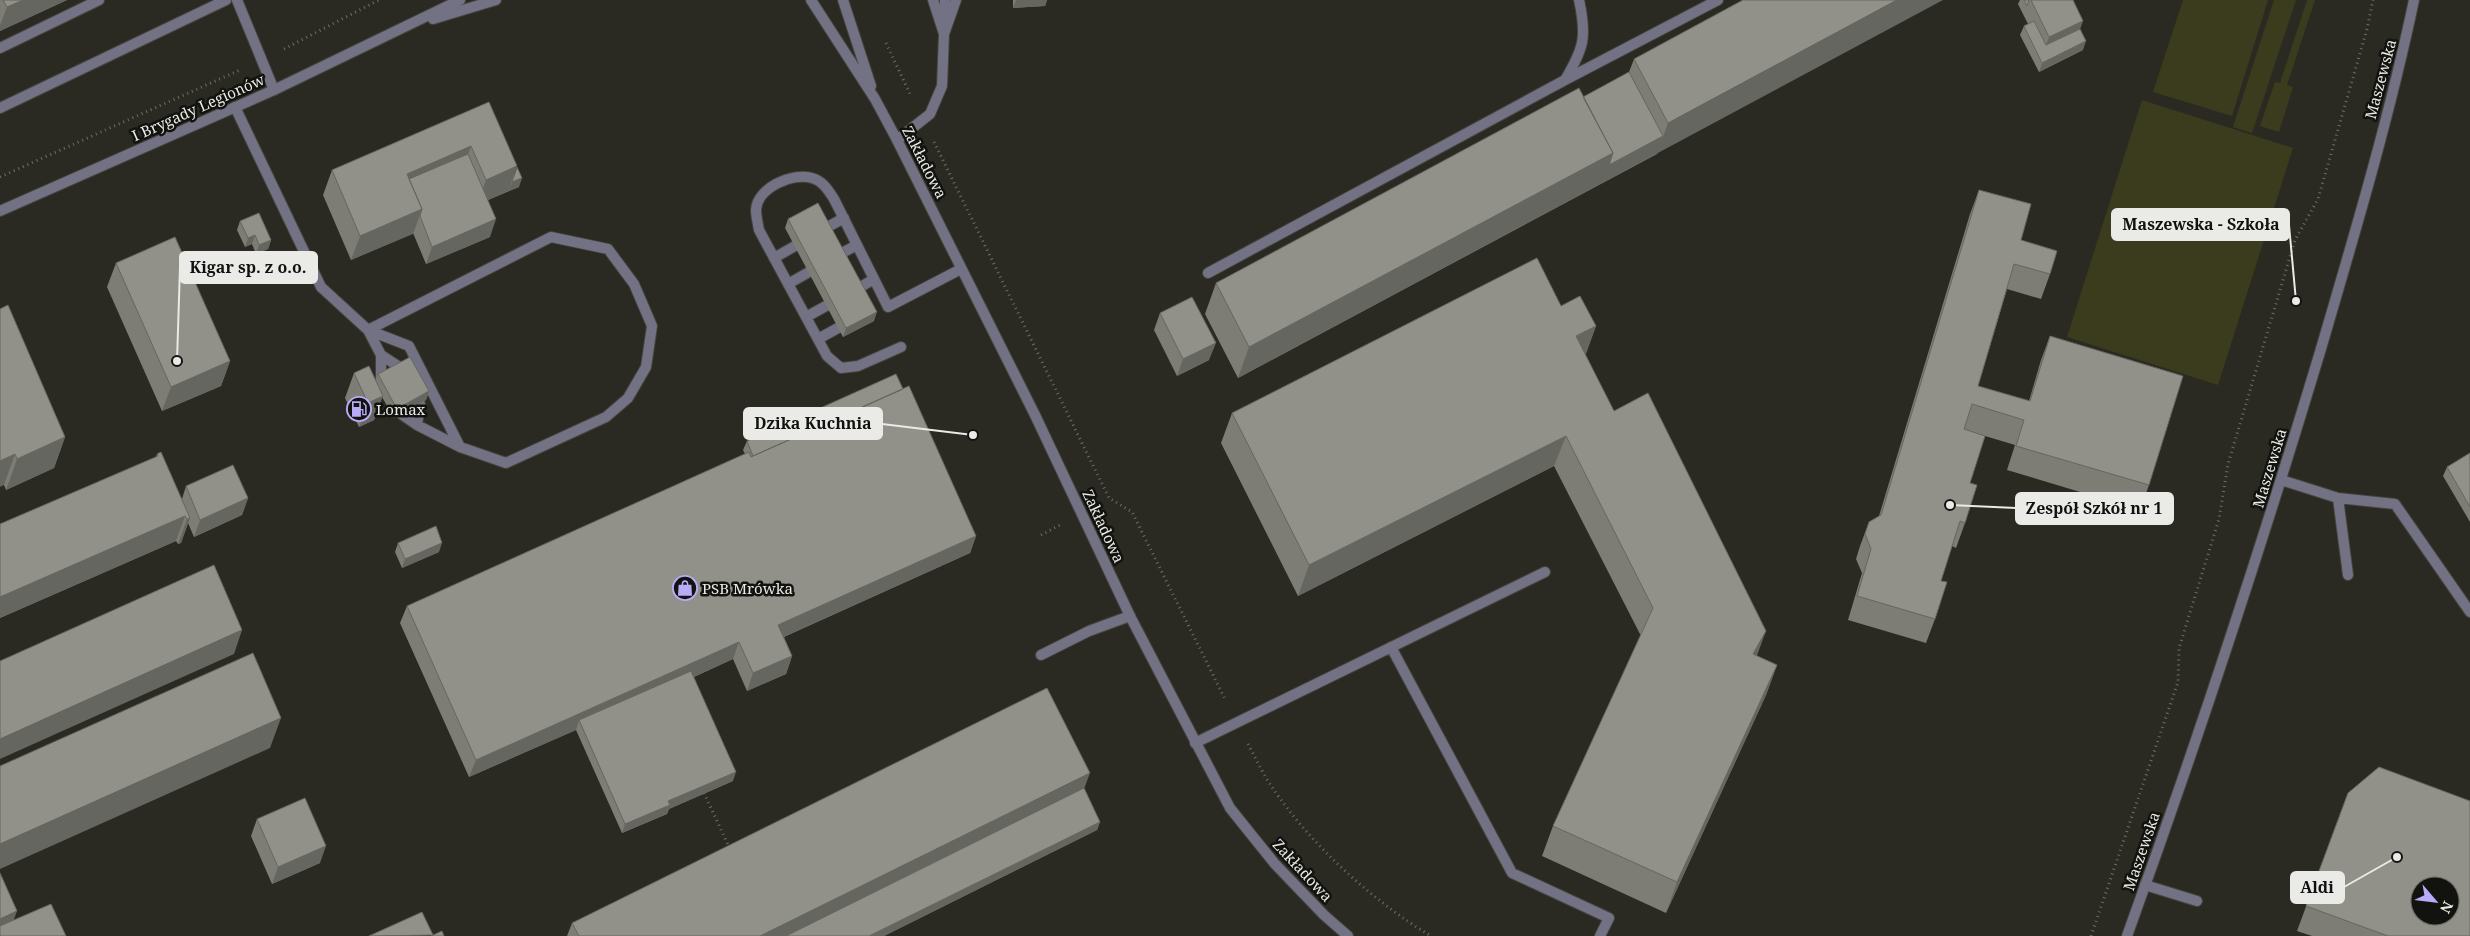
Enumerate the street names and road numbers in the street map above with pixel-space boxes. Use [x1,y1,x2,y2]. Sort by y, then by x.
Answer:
street label: Maszewska [2360,37,2400,121]
street label: I Brygady Legionów [129,69,267,145]
street label: Zakładowa [898,122,952,202]
street label: Maszewska [2247,426,2291,510]
street label: Zakładowa [1078,486,1130,566]
street label: Maszewska [2118,809,2164,893]
street label: Zakładowa [1269,834,1337,906]

